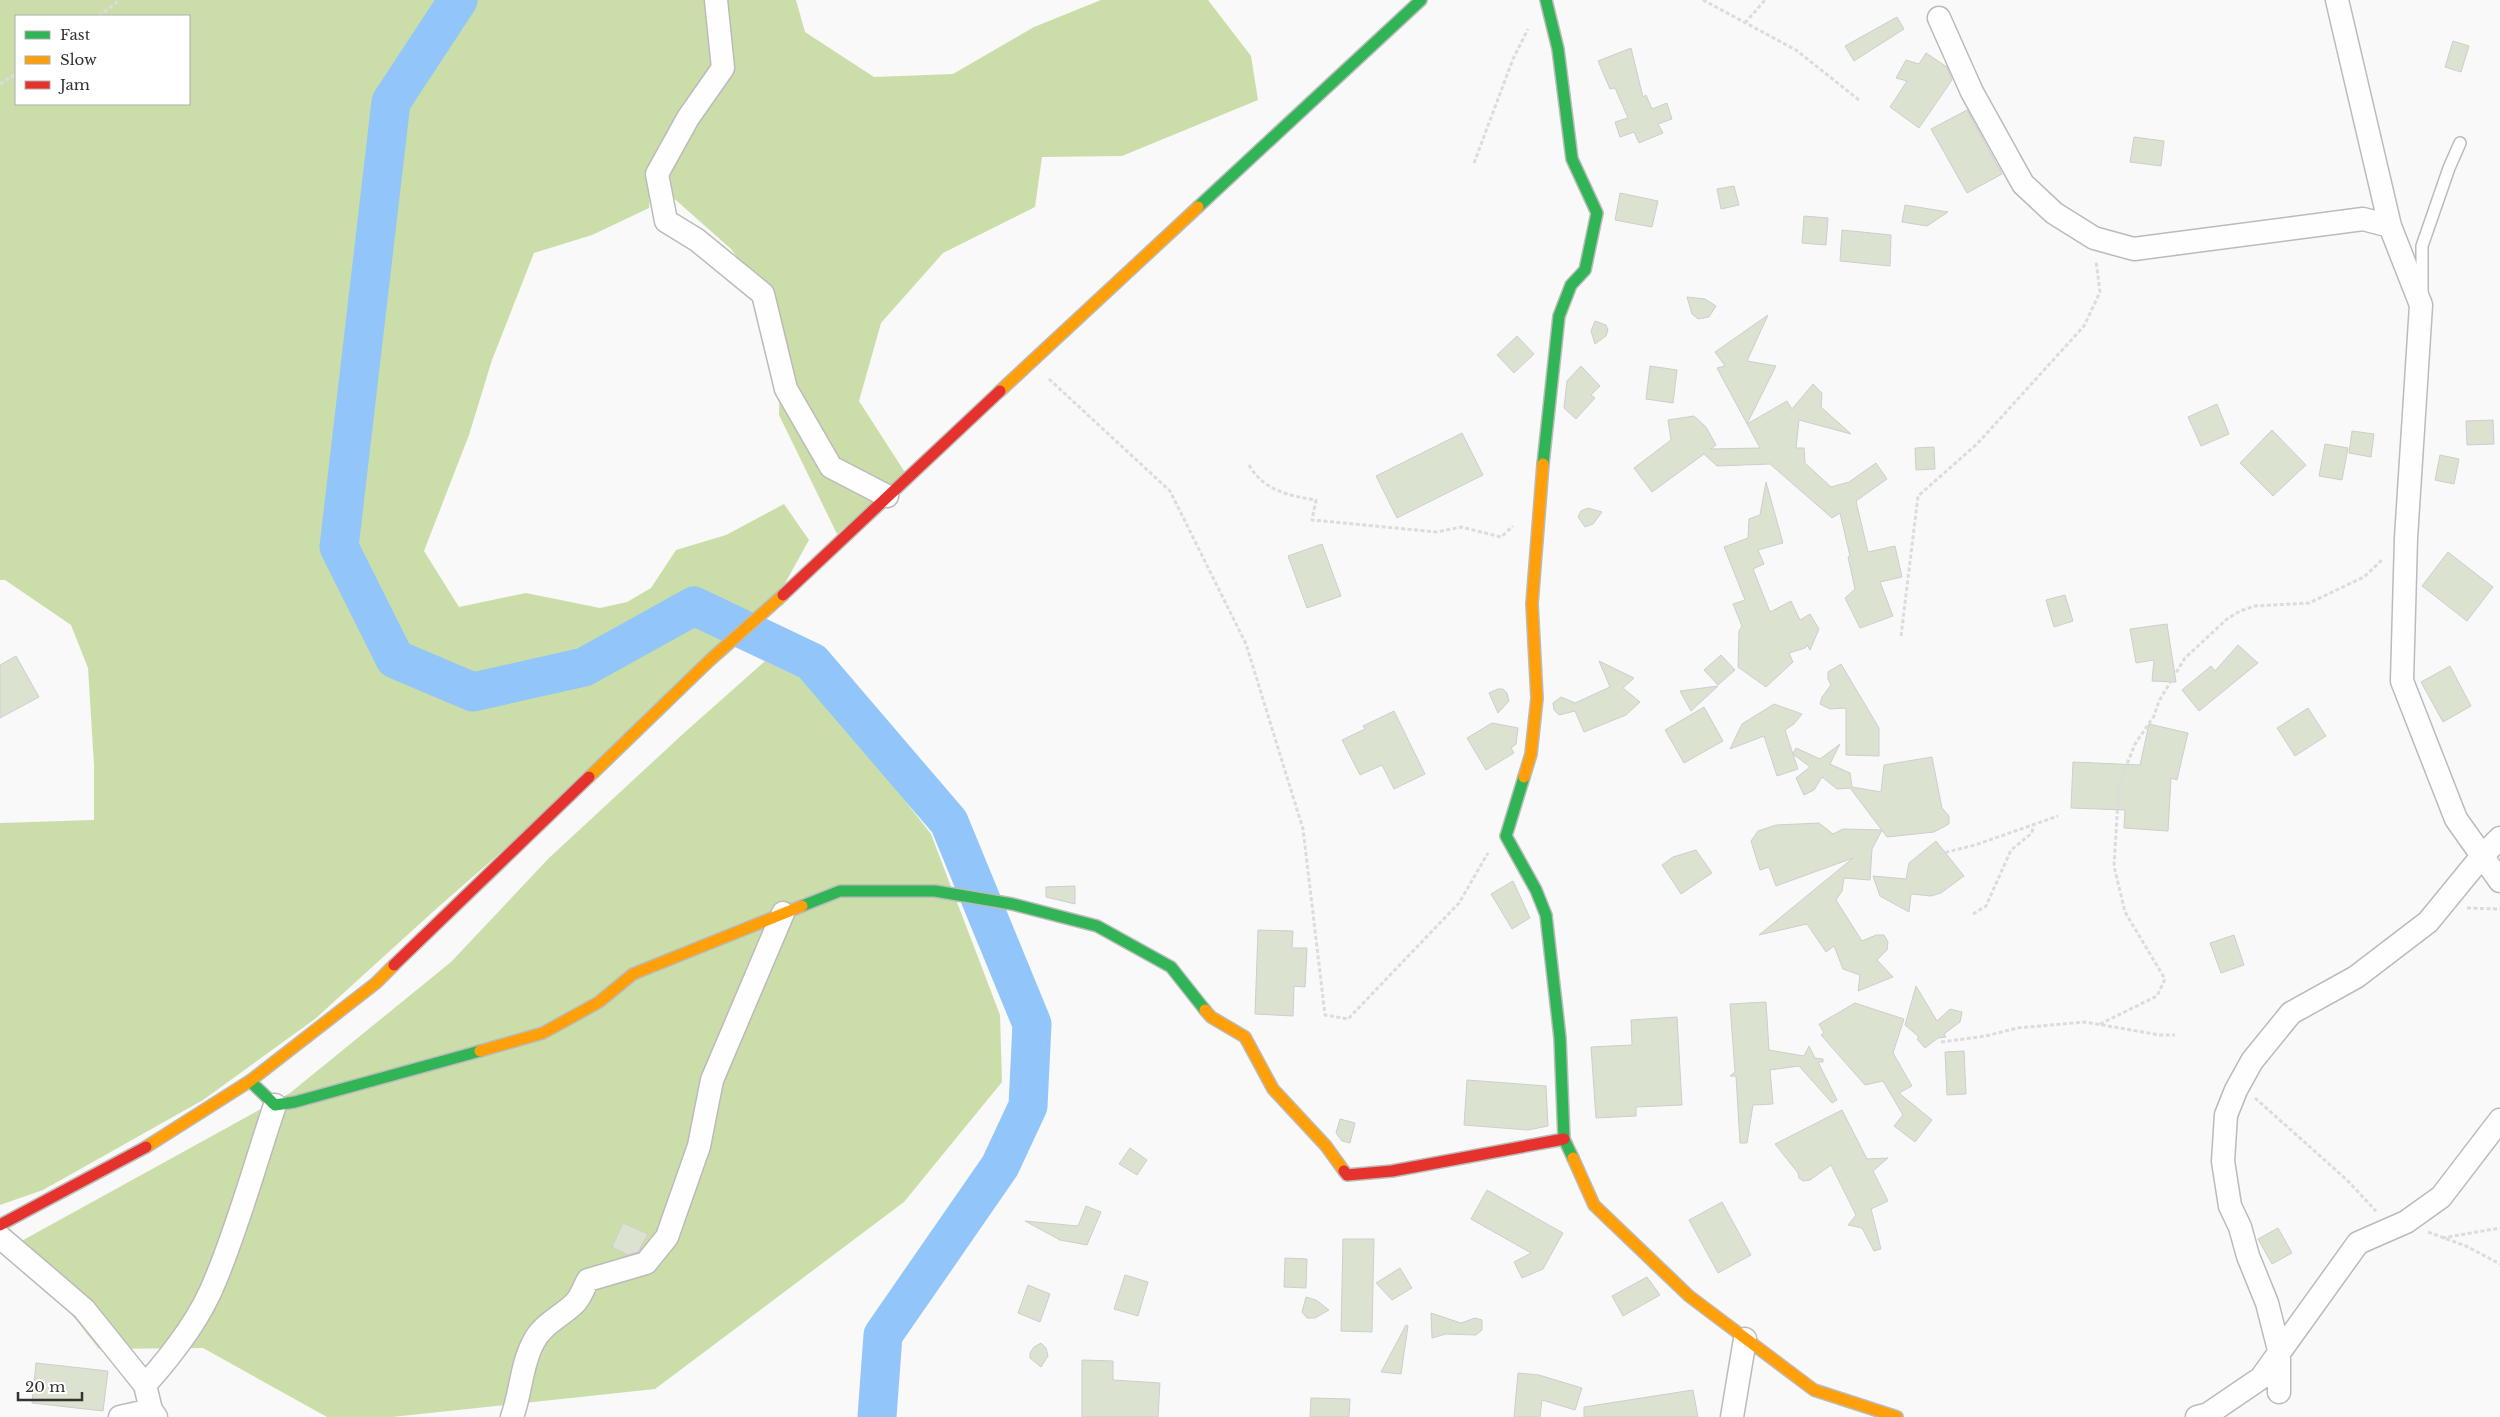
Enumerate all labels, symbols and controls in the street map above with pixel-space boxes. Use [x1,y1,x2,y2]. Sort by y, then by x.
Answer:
legend [15,15,190,105]
text: Fast [60,25,91,44]
text: Slow [60,50,97,69]
text: Jam [58,75,90,94]
scale bar [18,1370,81,1402]
text: 20 m [25,1377,65,1396]

